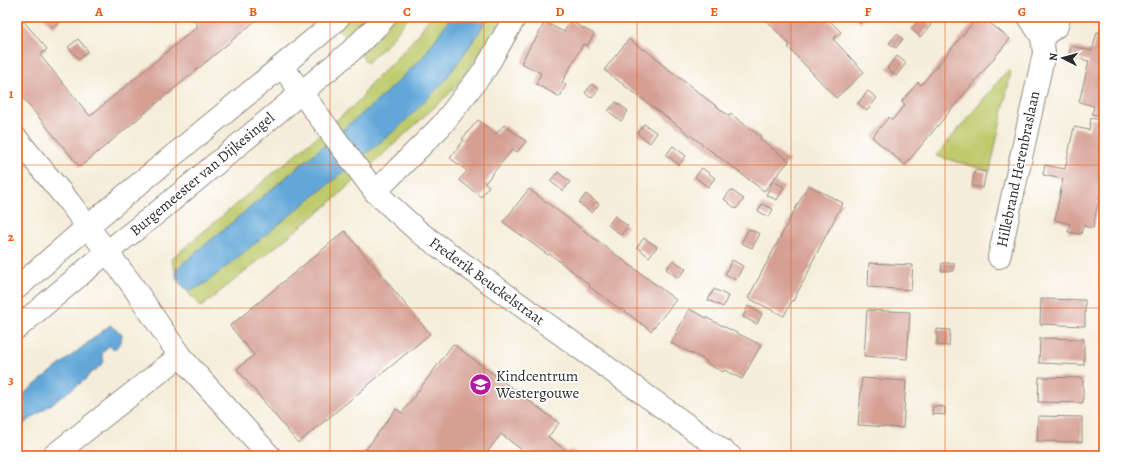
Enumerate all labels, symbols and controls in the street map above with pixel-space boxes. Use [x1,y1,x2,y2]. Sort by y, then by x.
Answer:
text: A [94,3,104,20]
text: B [249,3,257,20]
text: C [403,3,411,20]
text: D [555,3,565,20]
text: E [710,3,718,20]
text: F [865,3,872,20]
text: G [1018,3,1026,20]
north arrow [1043,38,1083,78]
text: N [1046,52,1061,62]
text: 1 [9,85,14,102]
street label: Hillebrand Herenbraslaan [992,89,1044,249]
street label: Burgemeester van Dijkesingel [126,107,279,240]
text: 2 [8,228,15,245]
street label: Frederik Beuckelstraat [425,232,549,330]
place label: Kindcentrum Westergouwe [495,366,579,403]
text: 3 [8,371,14,388]
school or university icon: Kindcentrum Westergouwe [468,372,494,398]

